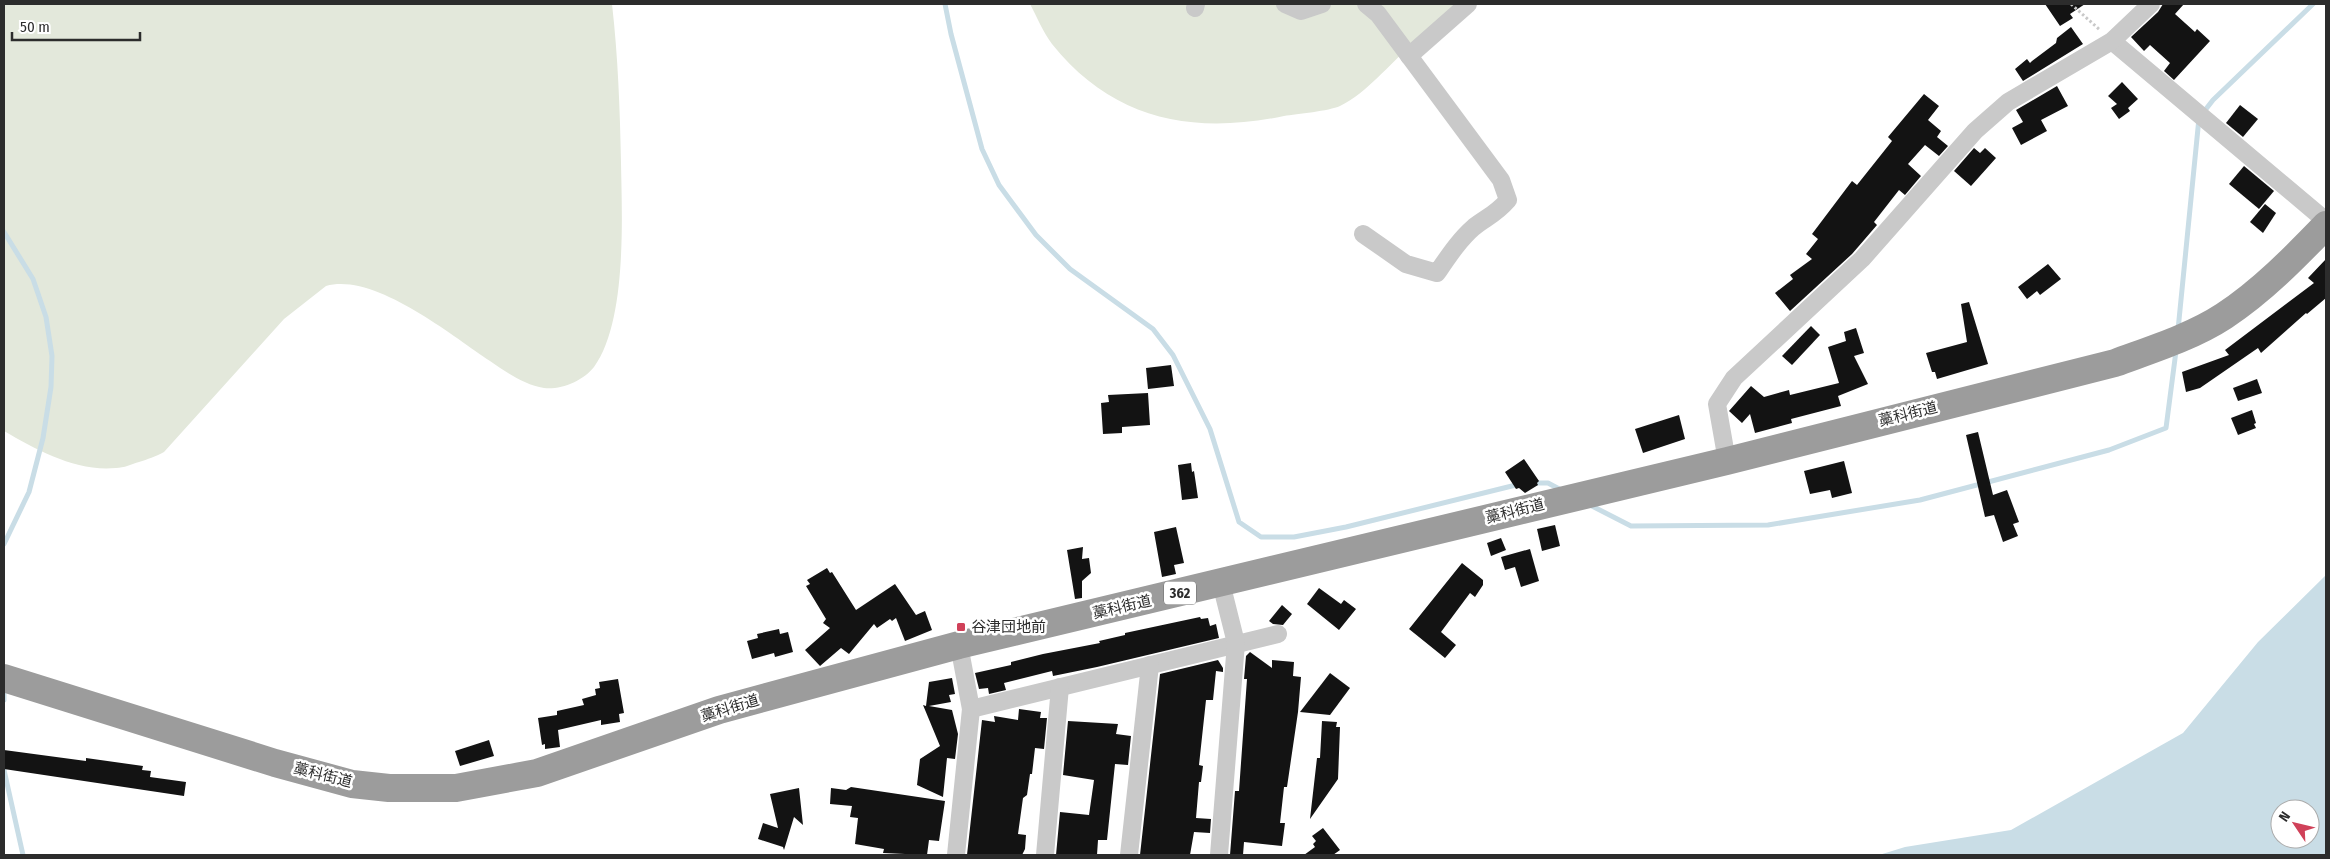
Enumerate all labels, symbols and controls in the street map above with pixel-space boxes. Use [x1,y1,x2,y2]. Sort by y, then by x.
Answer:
scale bar [12,10,140,42]
text: 50 m [20,18,50,36]
street label: 藁科街道 [1877,398,1939,430]
street label: 藁科街道 [1484,495,1546,527]
road number: 362 [1164,582,1196,604]
street label: 藁科街道 [1091,591,1153,623]
place label: 谷津団地前 [971,618,1046,636]
marker: 谷津団地前 [955,621,967,633]
street label: 藁科街道 [699,691,761,725]
street label: 藁科街道 [292,759,354,791]
north arrow [2270,799,2320,849]
text: N [2275,809,2294,825]

